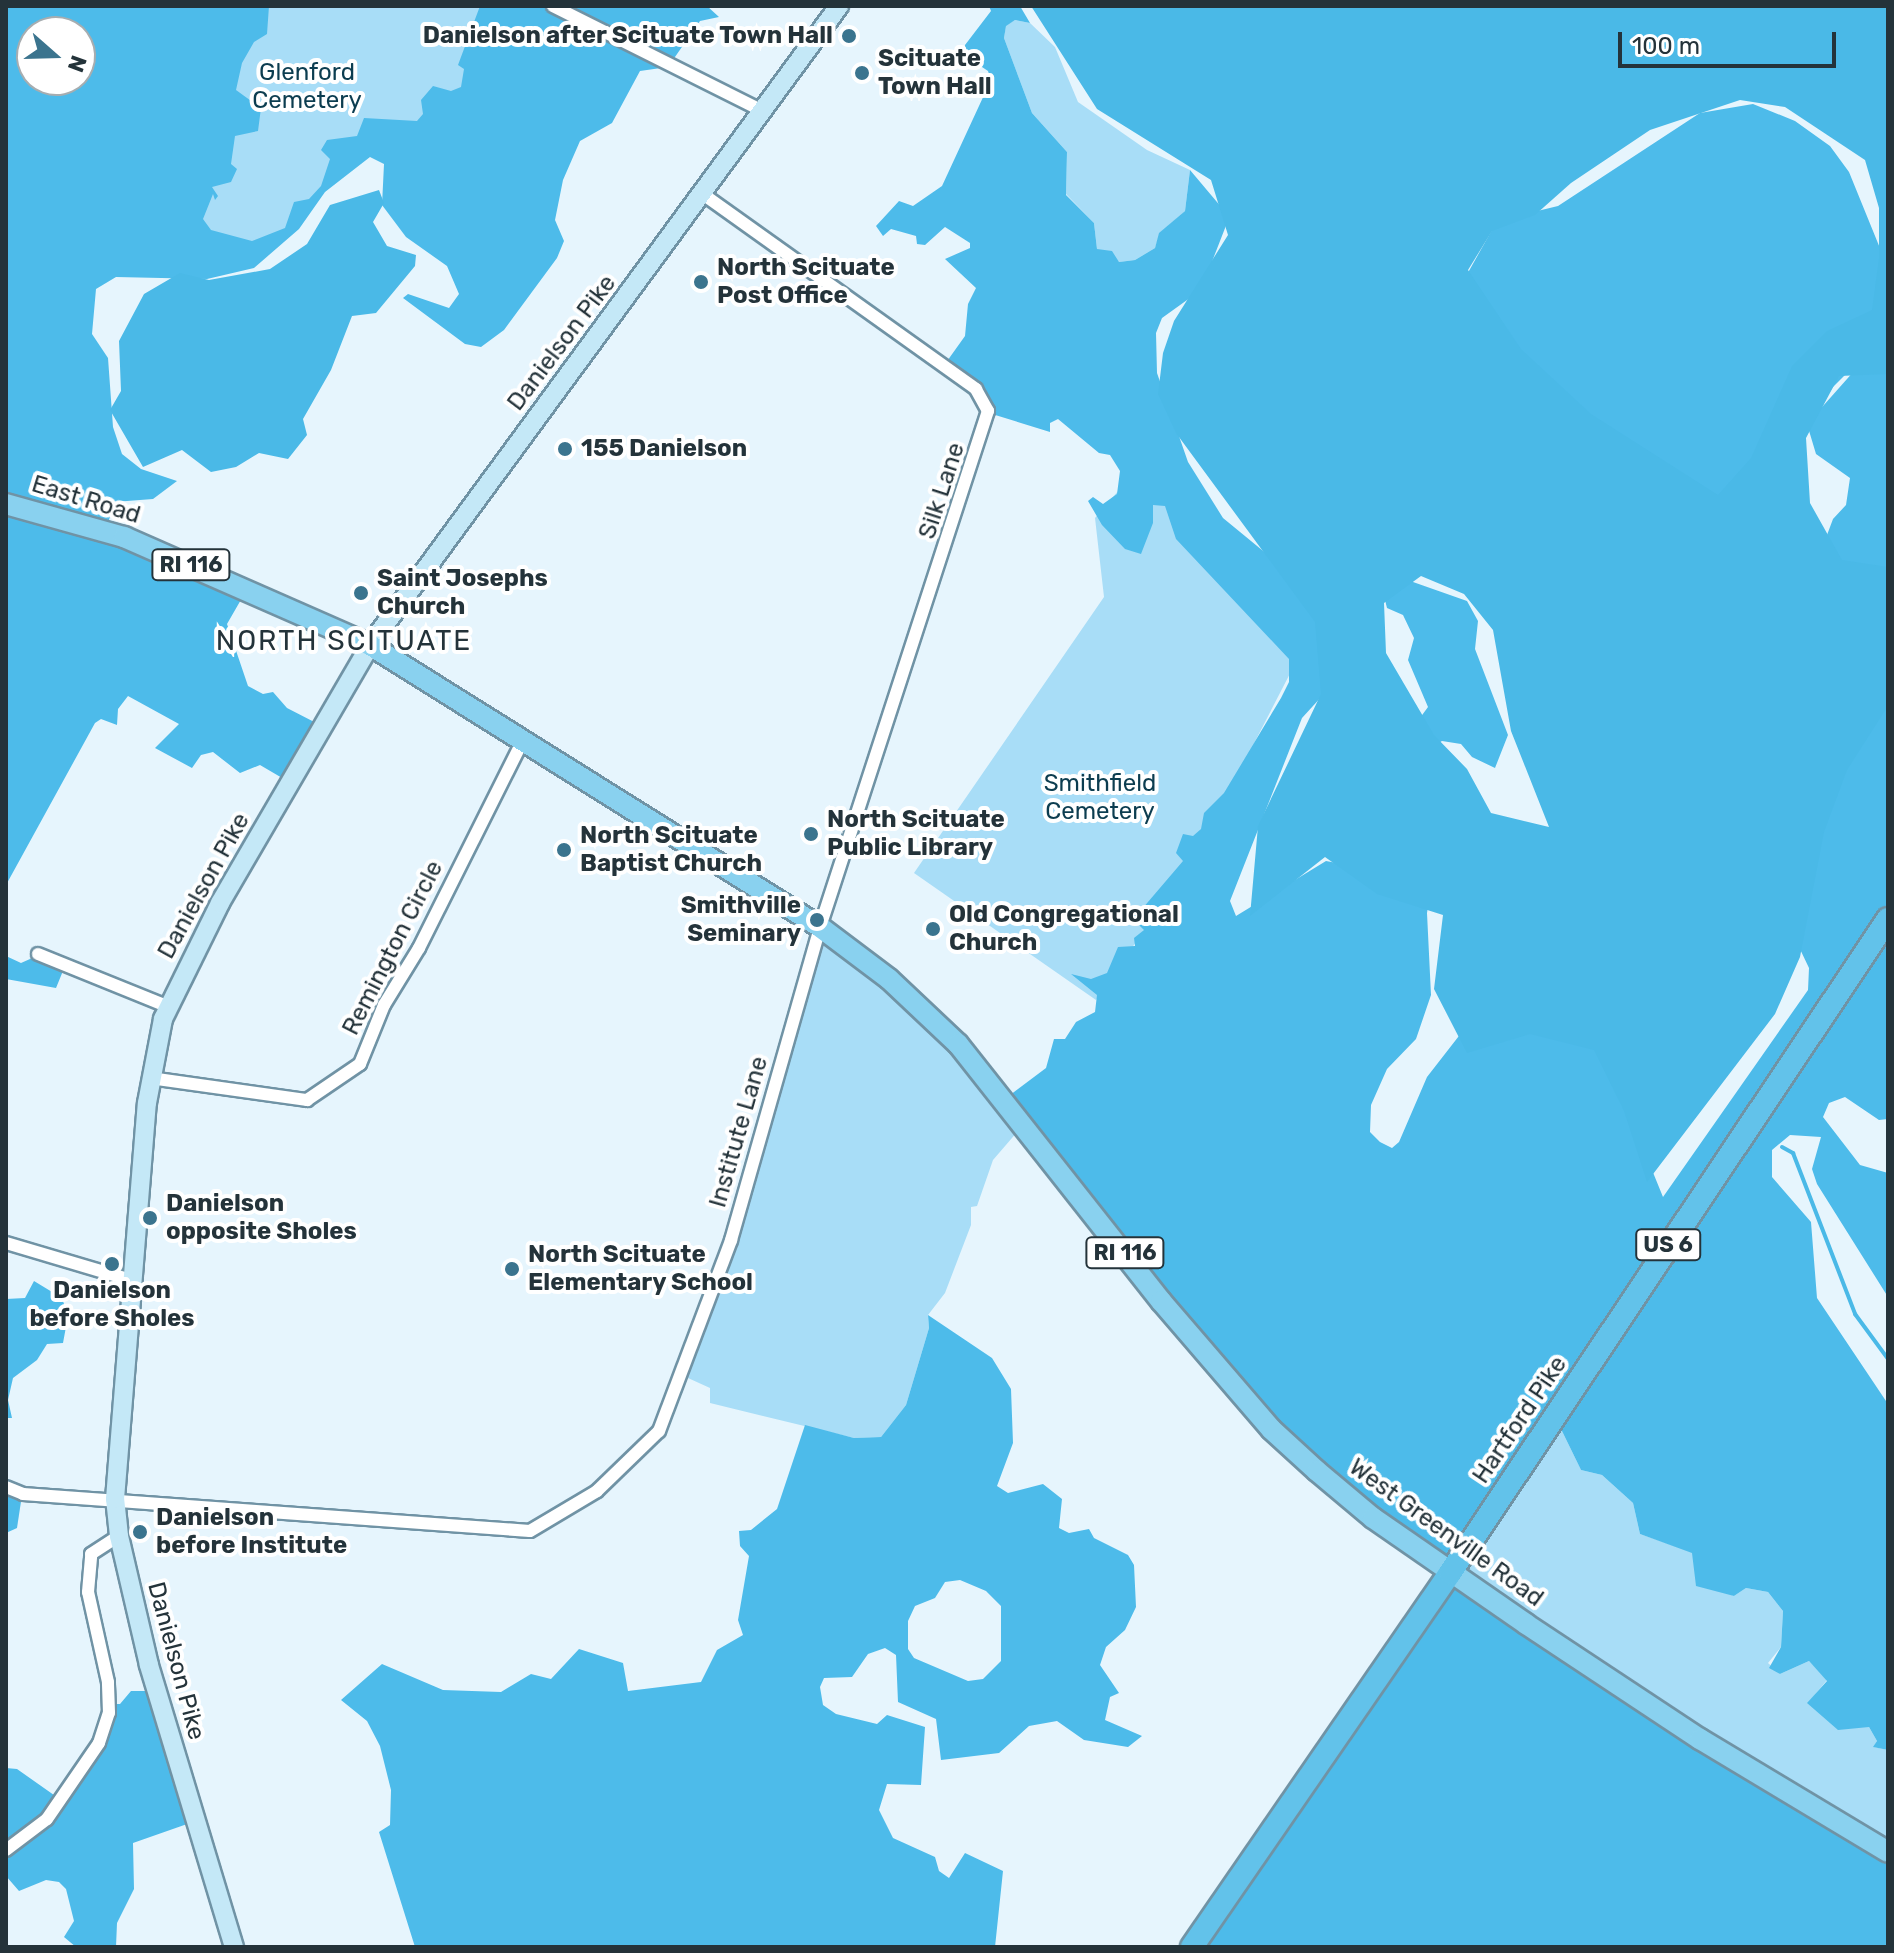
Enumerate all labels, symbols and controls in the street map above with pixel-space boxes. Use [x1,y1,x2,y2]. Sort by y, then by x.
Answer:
north arrow [16,16,96,96]
scale bar [1622,16,1840,66]
place label: Danielson after Scituate Town Hall [422,22,833,50]
marker: Danielson after Scituate Town Hall [840,27,858,45]
text: 100 m [1632,32,1700,60]
place label: Scituate Town Hall [878,45,992,101]
text: N [62,52,93,76]
park label: Glenford Cemetery [252,59,362,115]
marker: Scituate Town Hall [853,64,871,82]
place label: North Scituate Post Office [717,254,895,310]
street label: Danielson Pike [502,270,622,416]
marker: North Scituate Post Office [692,273,710,291]
place label: 155 Danielson [581,435,747,463]
street label: Silk Lane [913,439,971,543]
marker: 155 Danielson [556,440,574,458]
street label: East Road [28,470,144,530]
road number: RI 116 [151,547,231,583]
place label: Saint Josephs Church [377,565,548,621]
marker: Saint Josephs Church [352,584,370,602]
district label: NORTH SCITUATE [216,624,472,658]
park label: Smithfield Cemetery [1044,770,1156,826]
place label: North Scituate Public Library [827,806,1005,862]
street label: Danielson Pike [152,808,256,964]
place label: North Scituate Baptist Church [580,822,762,878]
marker: North Scituate Public Library [802,825,820,843]
marker: North Scituate Baptist Church [555,841,573,859]
street label: Remington Circle [337,856,449,1040]
place label: Smithville Seminary [681,892,801,948]
place label: Old Congregational Church [949,901,1179,957]
marker: Smithville Seminary [808,911,826,929]
marker: Old Congregational Church [924,920,942,938]
street label: Institute Lane [704,1053,774,1211]
place label: Danielson opposite Sholes [166,1190,357,1246]
marker: Danielson opposite Sholes [141,1209,159,1227]
road number: US 6 [1634,1227,1702,1263]
road number: RI 116 [1085,1235,1165,1271]
place label: North Scituate Elementary School [528,1241,754,1297]
marker: Danielson before Sholes [103,1255,121,1273]
marker: North Scituate Elementary School [503,1260,521,1278]
place label: Danielson before Sholes [29,1277,195,1333]
street label: Hartford Pike [1467,1351,1573,1489]
street label: West Greenville Road [1343,1453,1549,1613]
place label: Danielson before Institute [156,1504,347,1560]
marker: Danielson before Institute [131,1523,149,1541]
street label: Danielson Pike [141,1579,211,1743]

